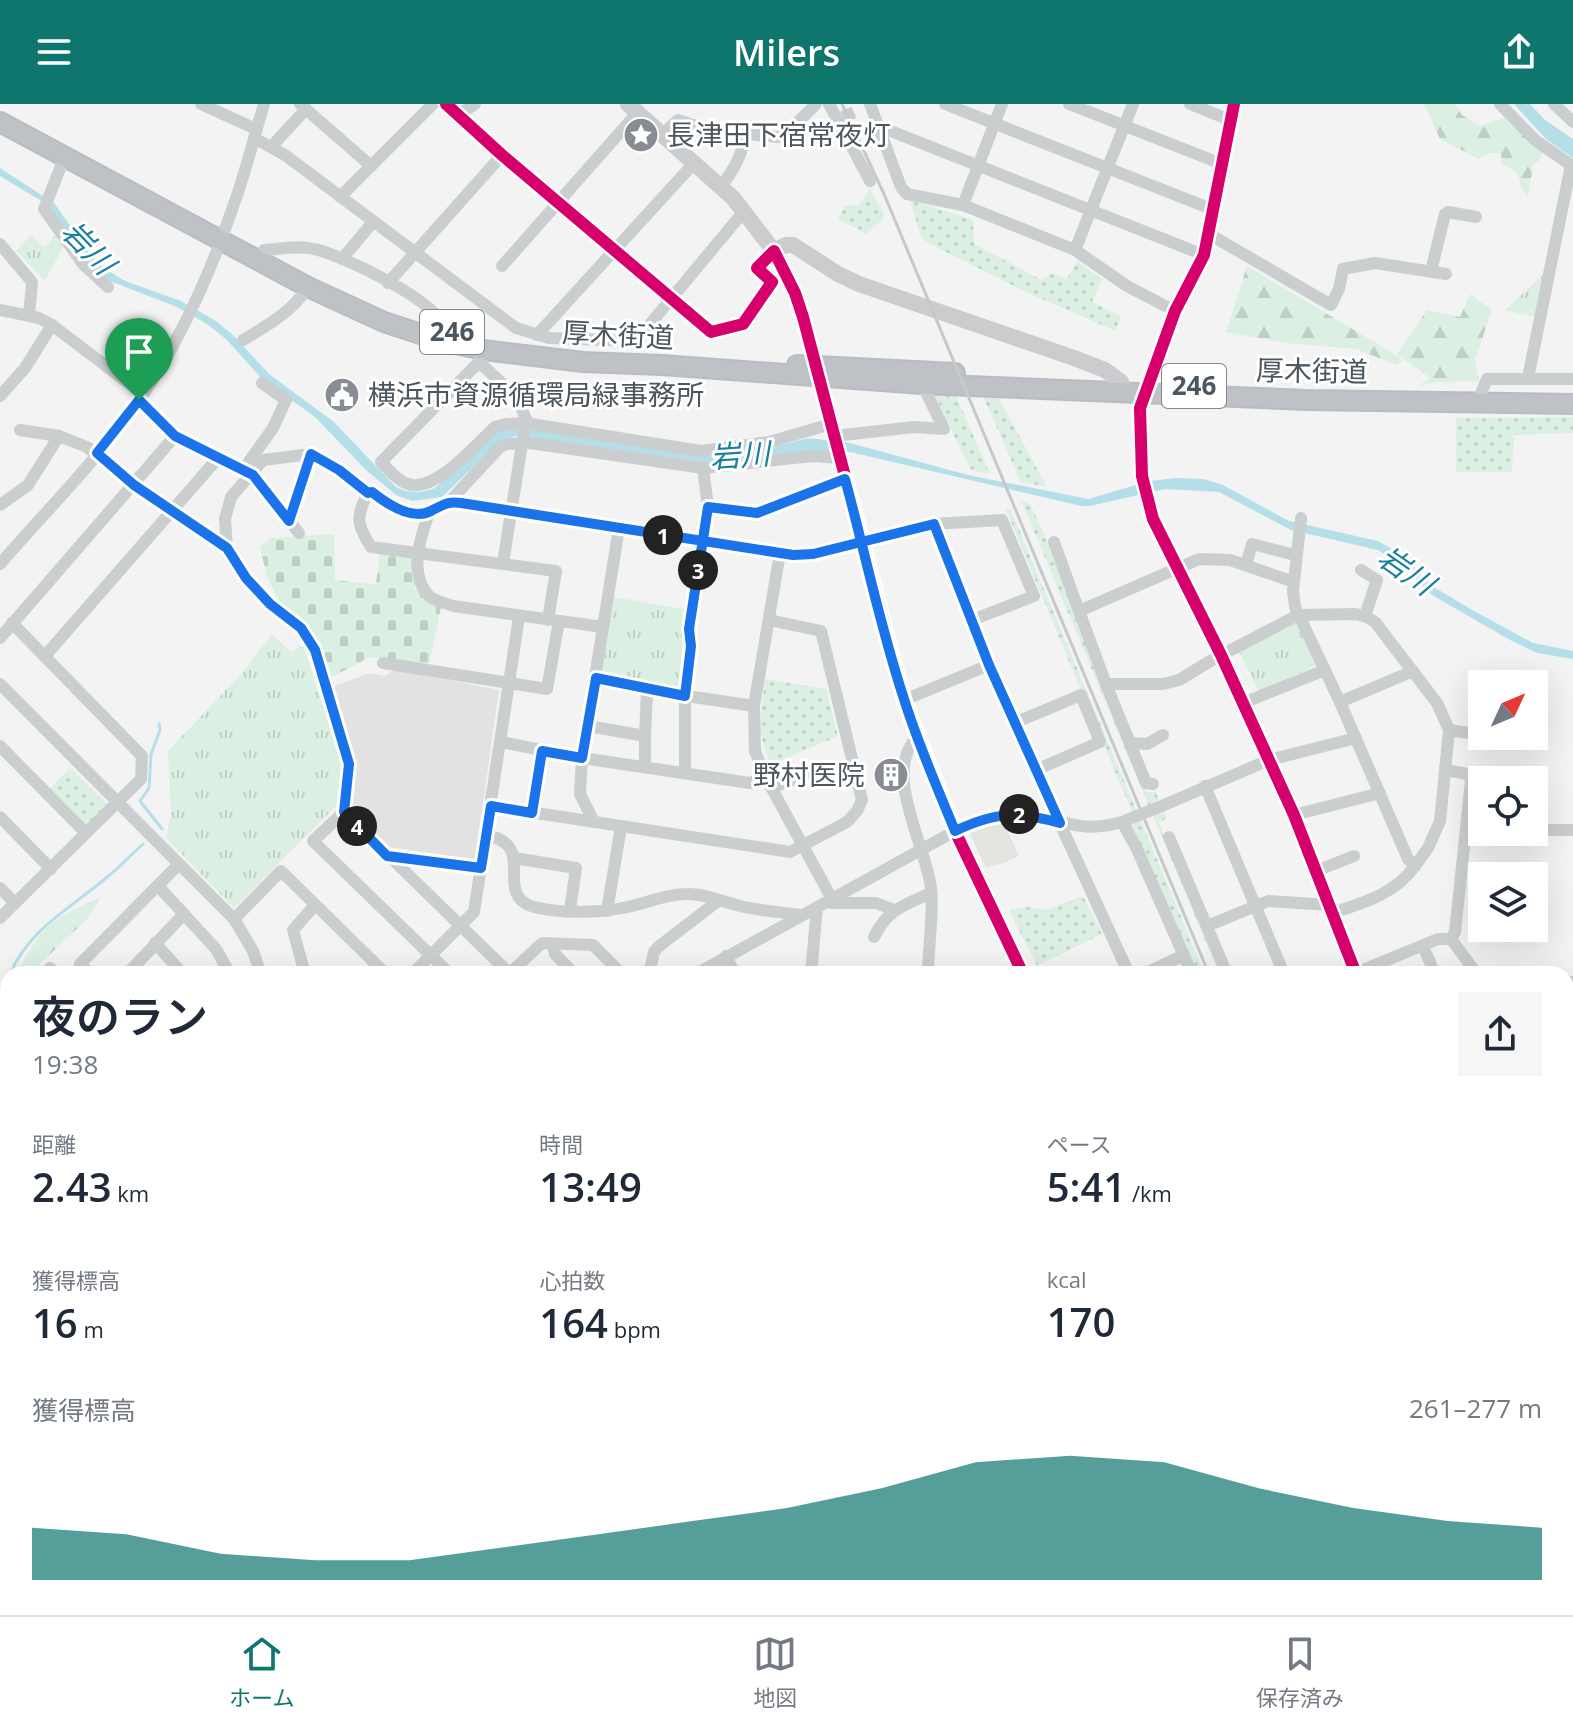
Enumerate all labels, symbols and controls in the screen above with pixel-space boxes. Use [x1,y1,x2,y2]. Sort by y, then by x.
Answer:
text: Milers [733,28,840,77]
icon: menu [32,30,76,74]
icon: share [1497,30,1541,74]
place label: 長津田下宿常夜灯 [667,115,891,153]
place icon: 長津田下宿常夜灯 [622,116,660,154]
water label: 岩川 [53,211,127,285]
road number: 246 [420,310,484,354]
street label: 厚木街道 [561,312,675,356]
pin [105,318,173,400]
icon: arrive [117,330,161,374]
street label: 厚木街道 [1256,350,1368,390]
road number: 246 [1162,364,1226,408]
place label: 横浜市資源循環局緑事務所 [368,375,704,413]
public building icon: 横浜市資源循環局緑事務所 [323,376,361,414]
water label: 岩川 [709,432,774,477]
pin: 1 [643,515,683,555]
text: 1 [657,520,669,550]
water label: 岩川 [1371,536,1446,605]
pin: 3 [678,550,718,590]
text: 3 [692,555,704,585]
north arrow [1468,670,1548,750]
map controls [1468,670,1548,942]
place label: 野村医院 [753,755,865,793]
building icon: 野村医院 [872,756,910,794]
button: locate [1468,766,1548,846]
pin: 2 [999,794,1039,834]
text: 2 [1013,799,1025,829]
pin: 4 [337,806,377,846]
text: 4 [351,811,363,841]
button: layers [1468,862,1548,942]
text: 夜のラン [32,986,208,1046]
button: share [1458,992,1542,1076]
text: 19:38 [32,1046,98,1082]
text: 距離 [32,1129,76,1159]
text: 時間 [539,1129,583,1159]
text: ペース [1047,1129,1112,1159]
text: 2.43 [32,1159,112,1214]
text: 13:49 [539,1159,642,1214]
text: 5:41 [1047,1159,1126,1214]
text: km [112,1178,149,1208]
text: /km [1126,1178,1172,1208]
text: kcal [1047,1264,1087,1294]
text: 獲得標高 [32,1265,120,1295]
text: 心拍数 [539,1265,605,1295]
text: 170 [1047,1294,1115,1349]
text: 16 [32,1295,78,1350]
text: 164 [539,1295,608,1350]
text: m [78,1314,104,1344]
text: bpm [608,1314,661,1344]
text: 261–277 m [1409,1390,1542,1426]
text: 獲得標高 [32,1392,136,1428]
tab: ホーム [229,1632,295,1712]
tab: 地図 [753,1632,797,1712]
tab: 保存済み [1256,1632,1344,1712]

